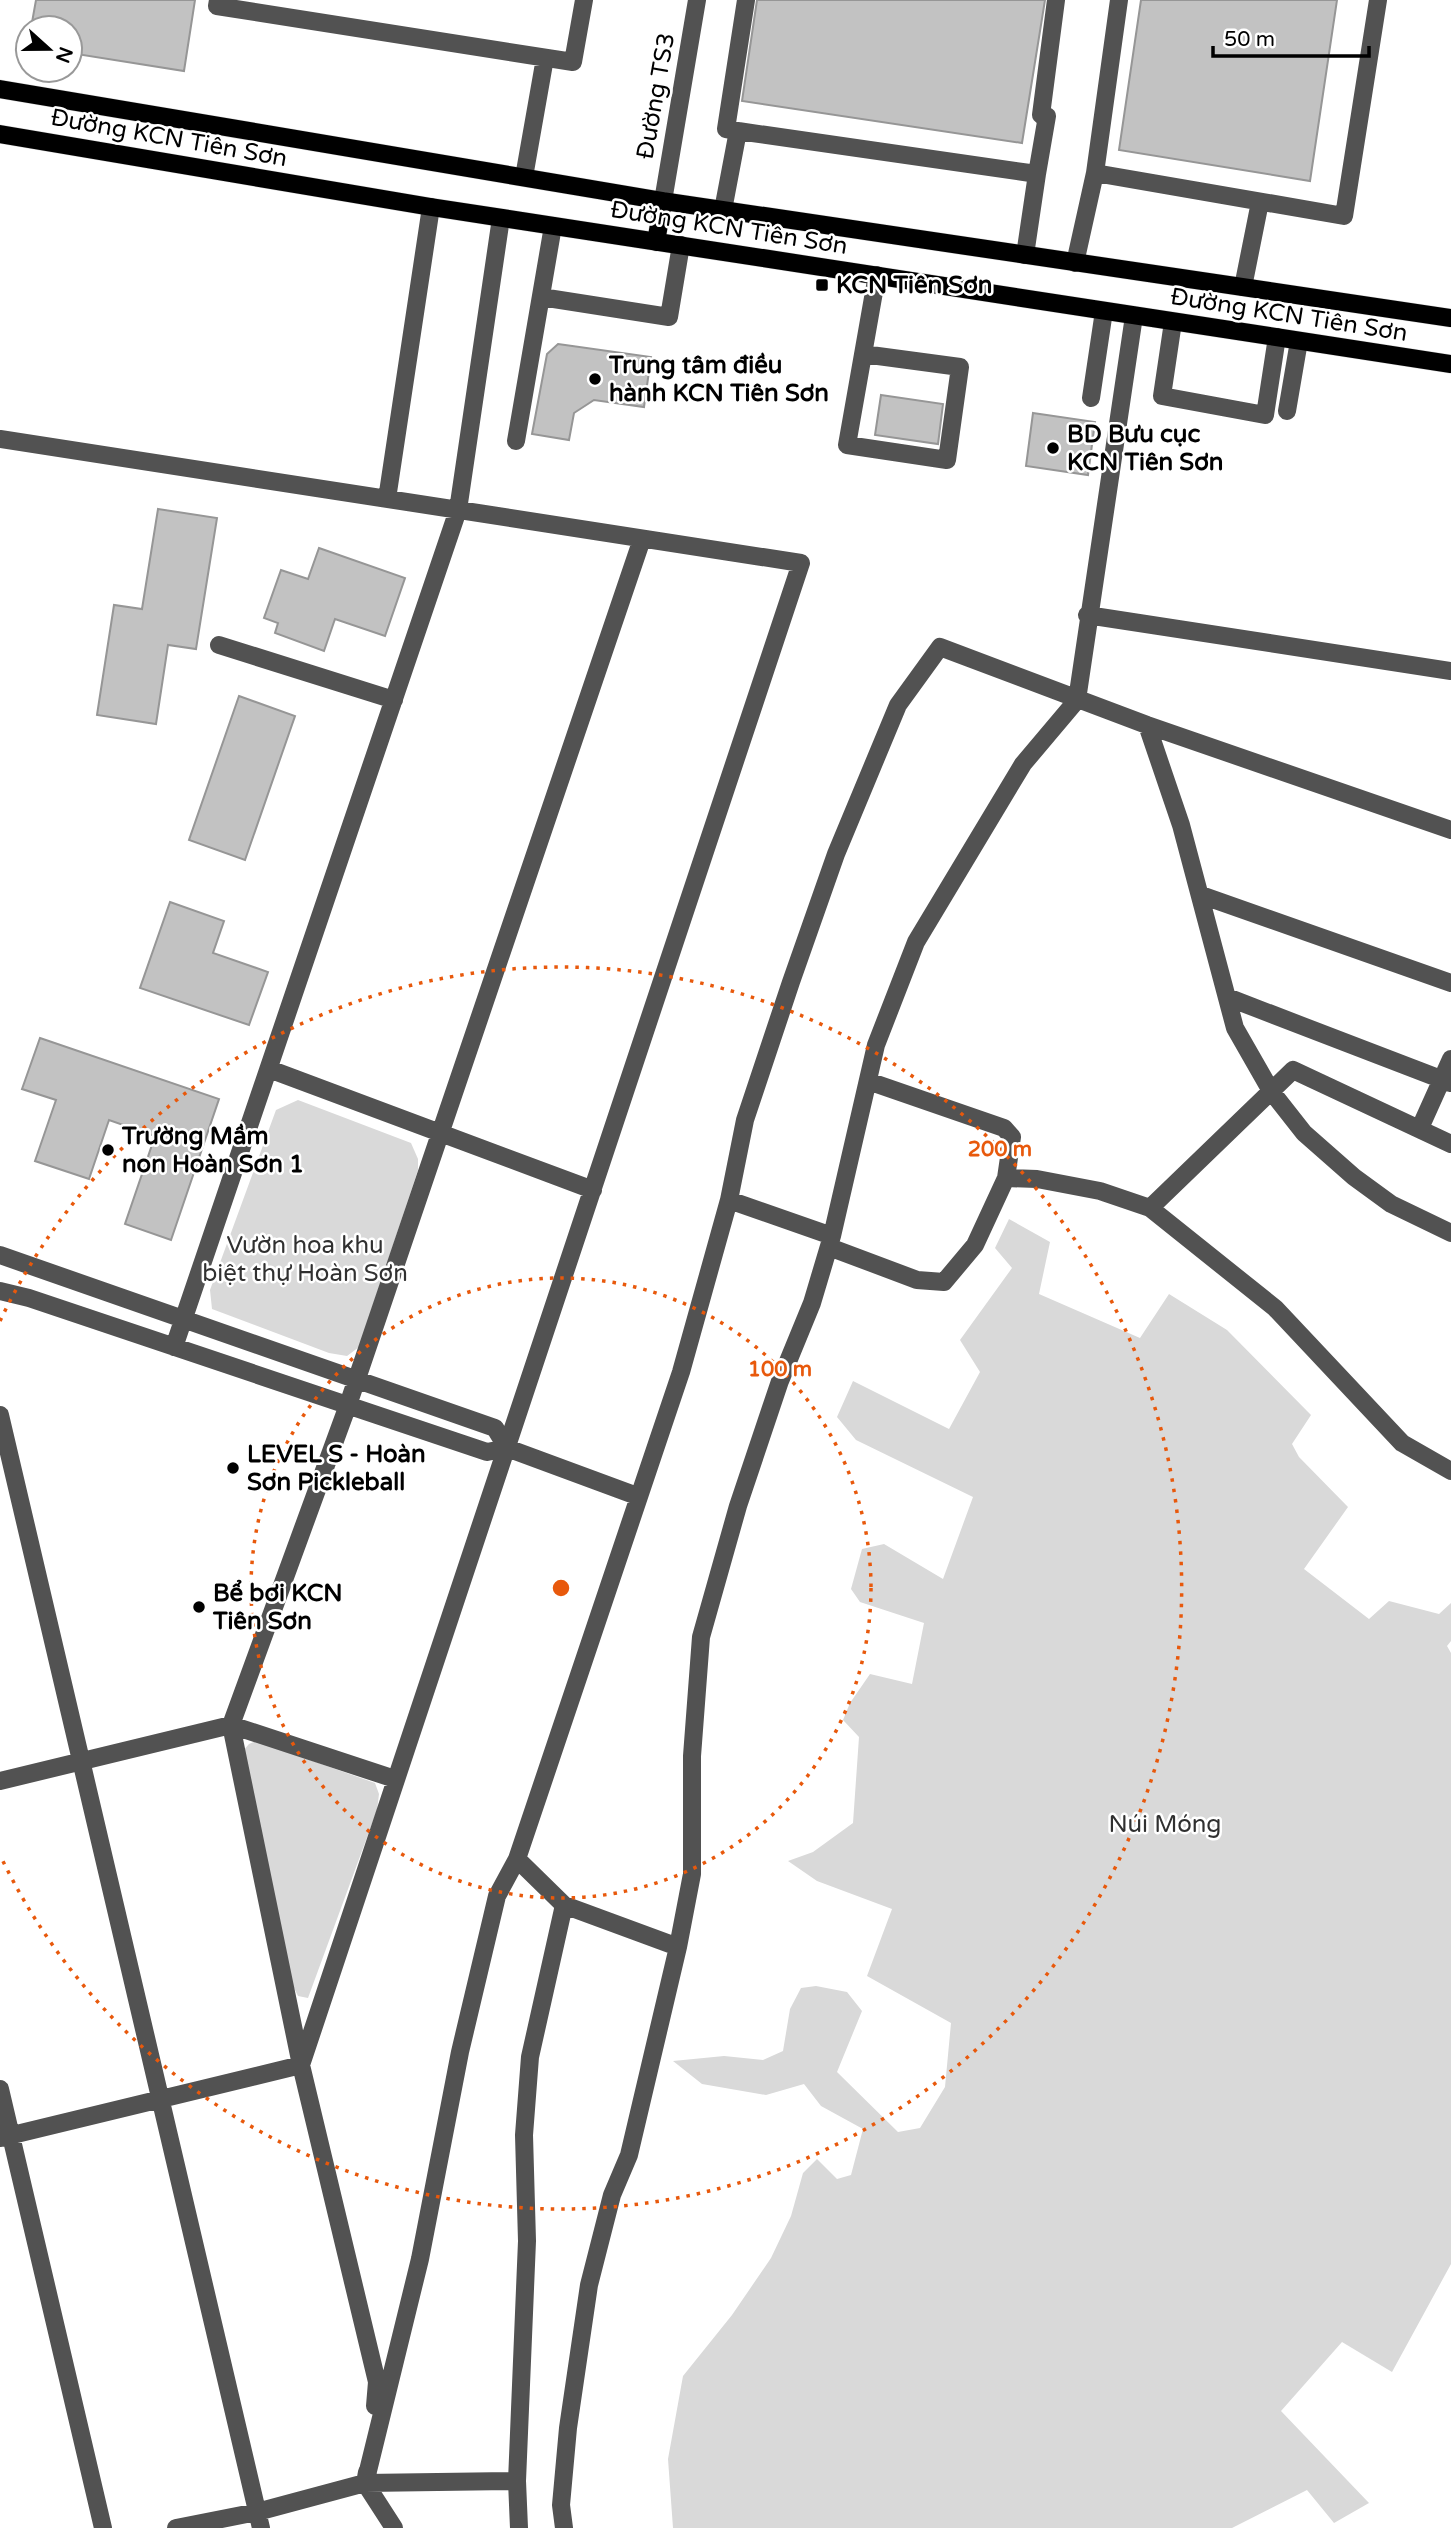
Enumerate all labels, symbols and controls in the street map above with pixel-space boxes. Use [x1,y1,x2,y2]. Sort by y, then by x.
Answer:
north arrow [14,14,84,84]
scale bar [1213,14,1369,58]
text: 50 m [1224,27,1275,52]
street label: Đường TS3 [631,31,681,161]
text: N [51,44,77,66]
street label: Đường KCN Tiên Sơn [48,103,290,173]
street label: Đường KCN Tiên Sơn [608,195,850,261]
place label: KCN Tiên Sơn [836,271,992,300]
marker: KCN Tiên Sơn [814,277,830,293]
street label: Đường KCN Tiên Sơn [1168,282,1410,348]
place label: Trung tâm điều hành KCN Tiên Sơn [608,351,829,408]
marker: Trung tâm điều hành KCN Tiên Sơn [587,371,603,387]
place label: BD Bưu cục KCN Tiên Sơn [1067,420,1223,477]
marker: BD Bưu cục KCN Tiên Sơn [1045,440,1061,456]
place label: Trường Mầm non Hoàn Sơn 1 [121,1122,304,1179]
text: 200 m [968,1137,1032,1162]
marker: Trường Mầm non Hoàn Sơn 1 [100,1142,116,1158]
park label: Vườn hoa khu biệt thự Hoàn Sơn [202,1231,408,1288]
text: 100 m [748,1357,812,1382]
place label: LEVEL S - Hoàn Sơn Pickleball [247,1440,426,1497]
marker: LEVEL S - Hoàn Sơn Pickleball [225,1460,241,1476]
centre of rings [549,1576,573,1600]
place label: Bể bơi KCN Tiên Sơn [212,1579,343,1636]
marker: Bể bơi KCN Tiên Sơn [191,1599,207,1615]
park label: Núi Móng [1109,1810,1222,1839]

